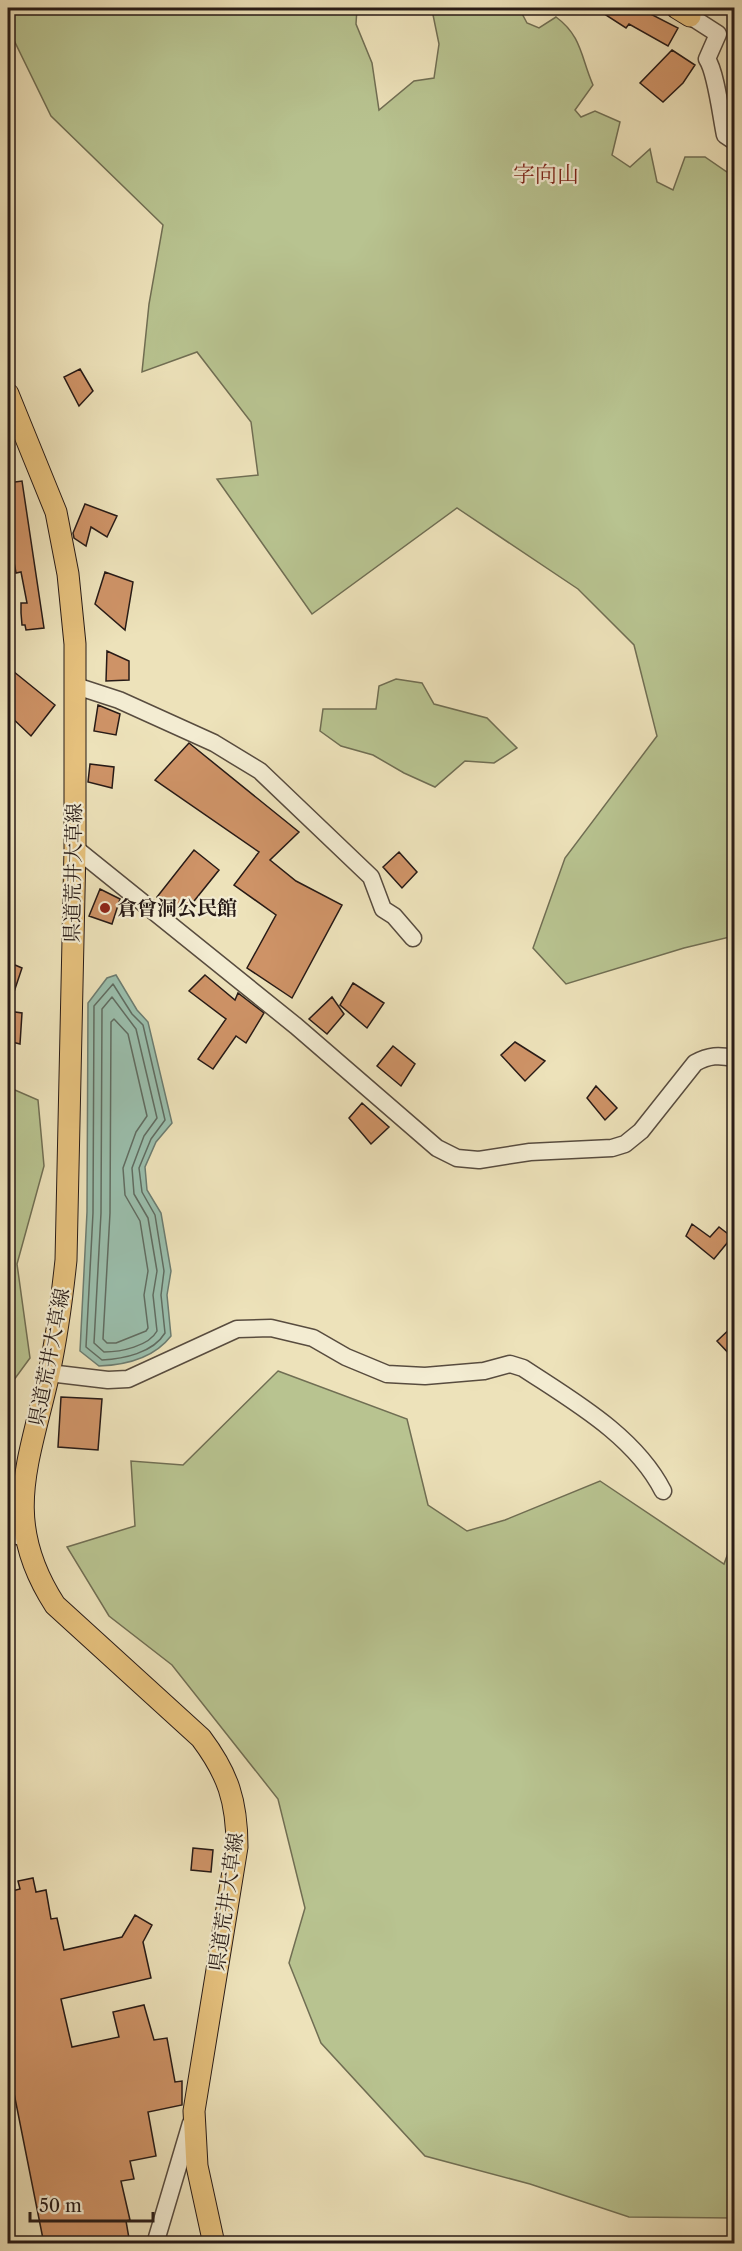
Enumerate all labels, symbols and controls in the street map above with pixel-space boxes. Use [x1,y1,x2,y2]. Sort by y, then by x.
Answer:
district label: 字向山 [513,161,579,188]
street label: 県道荒井大草線 [60,803,86,943]
place label: 倉曾洞公民館 [117,896,237,920]
marker: 倉曾洞公民館 [98,901,112,915]
street label: 県道荒井大草線 [24,1286,74,1428]
street label: 県道荒井大草線 [204,1831,248,1973]
scale bar [30,2185,153,2223]
text: 50 m [39,2195,82,2217]

